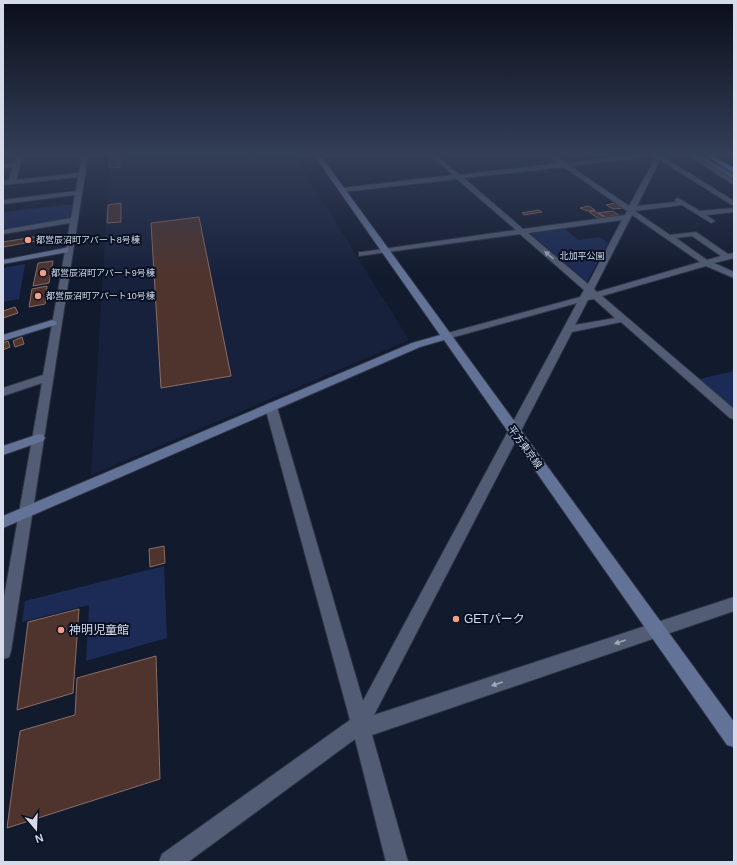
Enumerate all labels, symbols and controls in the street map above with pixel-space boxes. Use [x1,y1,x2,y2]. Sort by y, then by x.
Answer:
place label: 都営辰沼町アパート8号棟 [36,234,141,245]
marker: 都営辰沼町アパート8号棟 [23,235,33,245]
one-way arrow [544,250,554,259]
park label: 北加平公園 [559,251,605,261]
place label: 都営辰沼町アパート9号棟 [51,267,156,278]
marker: 都営辰沼町アパート9号棟 [38,268,48,278]
place label: 都営辰沼町アパート10号棟 [46,290,156,301]
marker: 都営辰沼町アパート10号棟 [33,291,43,301]
street label: 平方東京線 [506,424,544,470]
place label: GETパーク [464,612,525,626]
marker: GETパーク [451,614,461,624]
place label: 神明児童館 [69,623,129,637]
marker: 神明児童館 [56,625,66,635]
one-way arrow [613,639,625,645]
one-way arrow [490,681,502,687]
north arrow [16,809,56,849]
text: N [33,831,45,845]

